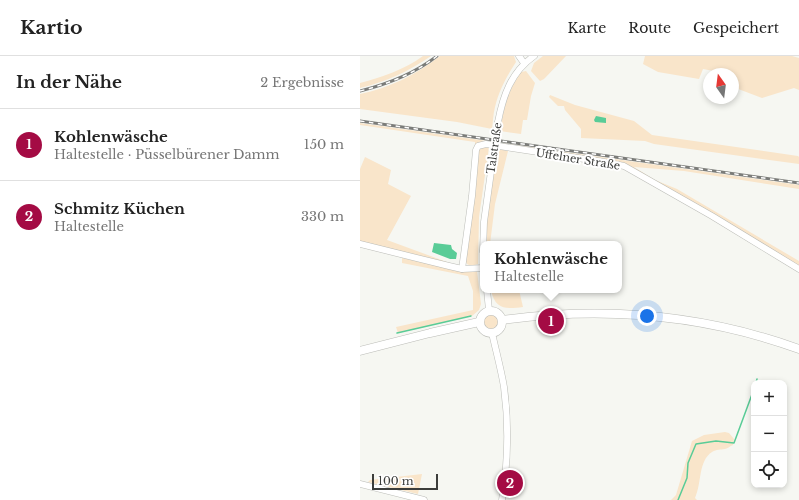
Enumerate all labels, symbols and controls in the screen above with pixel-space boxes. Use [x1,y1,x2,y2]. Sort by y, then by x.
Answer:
text: Kartio [20,16,83,39]
text: Karte [568,19,606,37]
text: Route [628,19,671,37]
text: Gespeichert [693,19,779,37]
north arrow [703,68,739,104]
text: In der Nähe [16,72,122,93]
text: 2 Ergebnisse [260,74,344,91]
street label: Talstraße [483,121,505,175]
text: Kohlenwäsche [54,127,168,146]
text: 1 [26,136,32,153]
text: 150 m [304,136,344,153]
street label: Uffelner Straße [535,145,621,173]
text: Haltestelle · Püsselbürener Damm [54,146,280,163]
text: Schmitz Küchen [54,199,185,218]
text: 2 [25,208,33,225]
text: 330 m [301,208,344,225]
text: Haltestelle [54,218,124,235]
popup [480,241,622,293]
text: Kohlenwäsche [494,249,608,268]
text: Haltestelle [494,268,564,285]
pin: 1 [538,306,564,336]
your location [637,306,657,326]
map controls [751,380,787,488]
button: + [751,380,787,416]
button: − [751,416,787,452]
button: locate [751,452,787,488]
pin: 2 [497,468,523,498]
scale bar [372,472,438,491]
text: 100 m [378,474,414,488]

